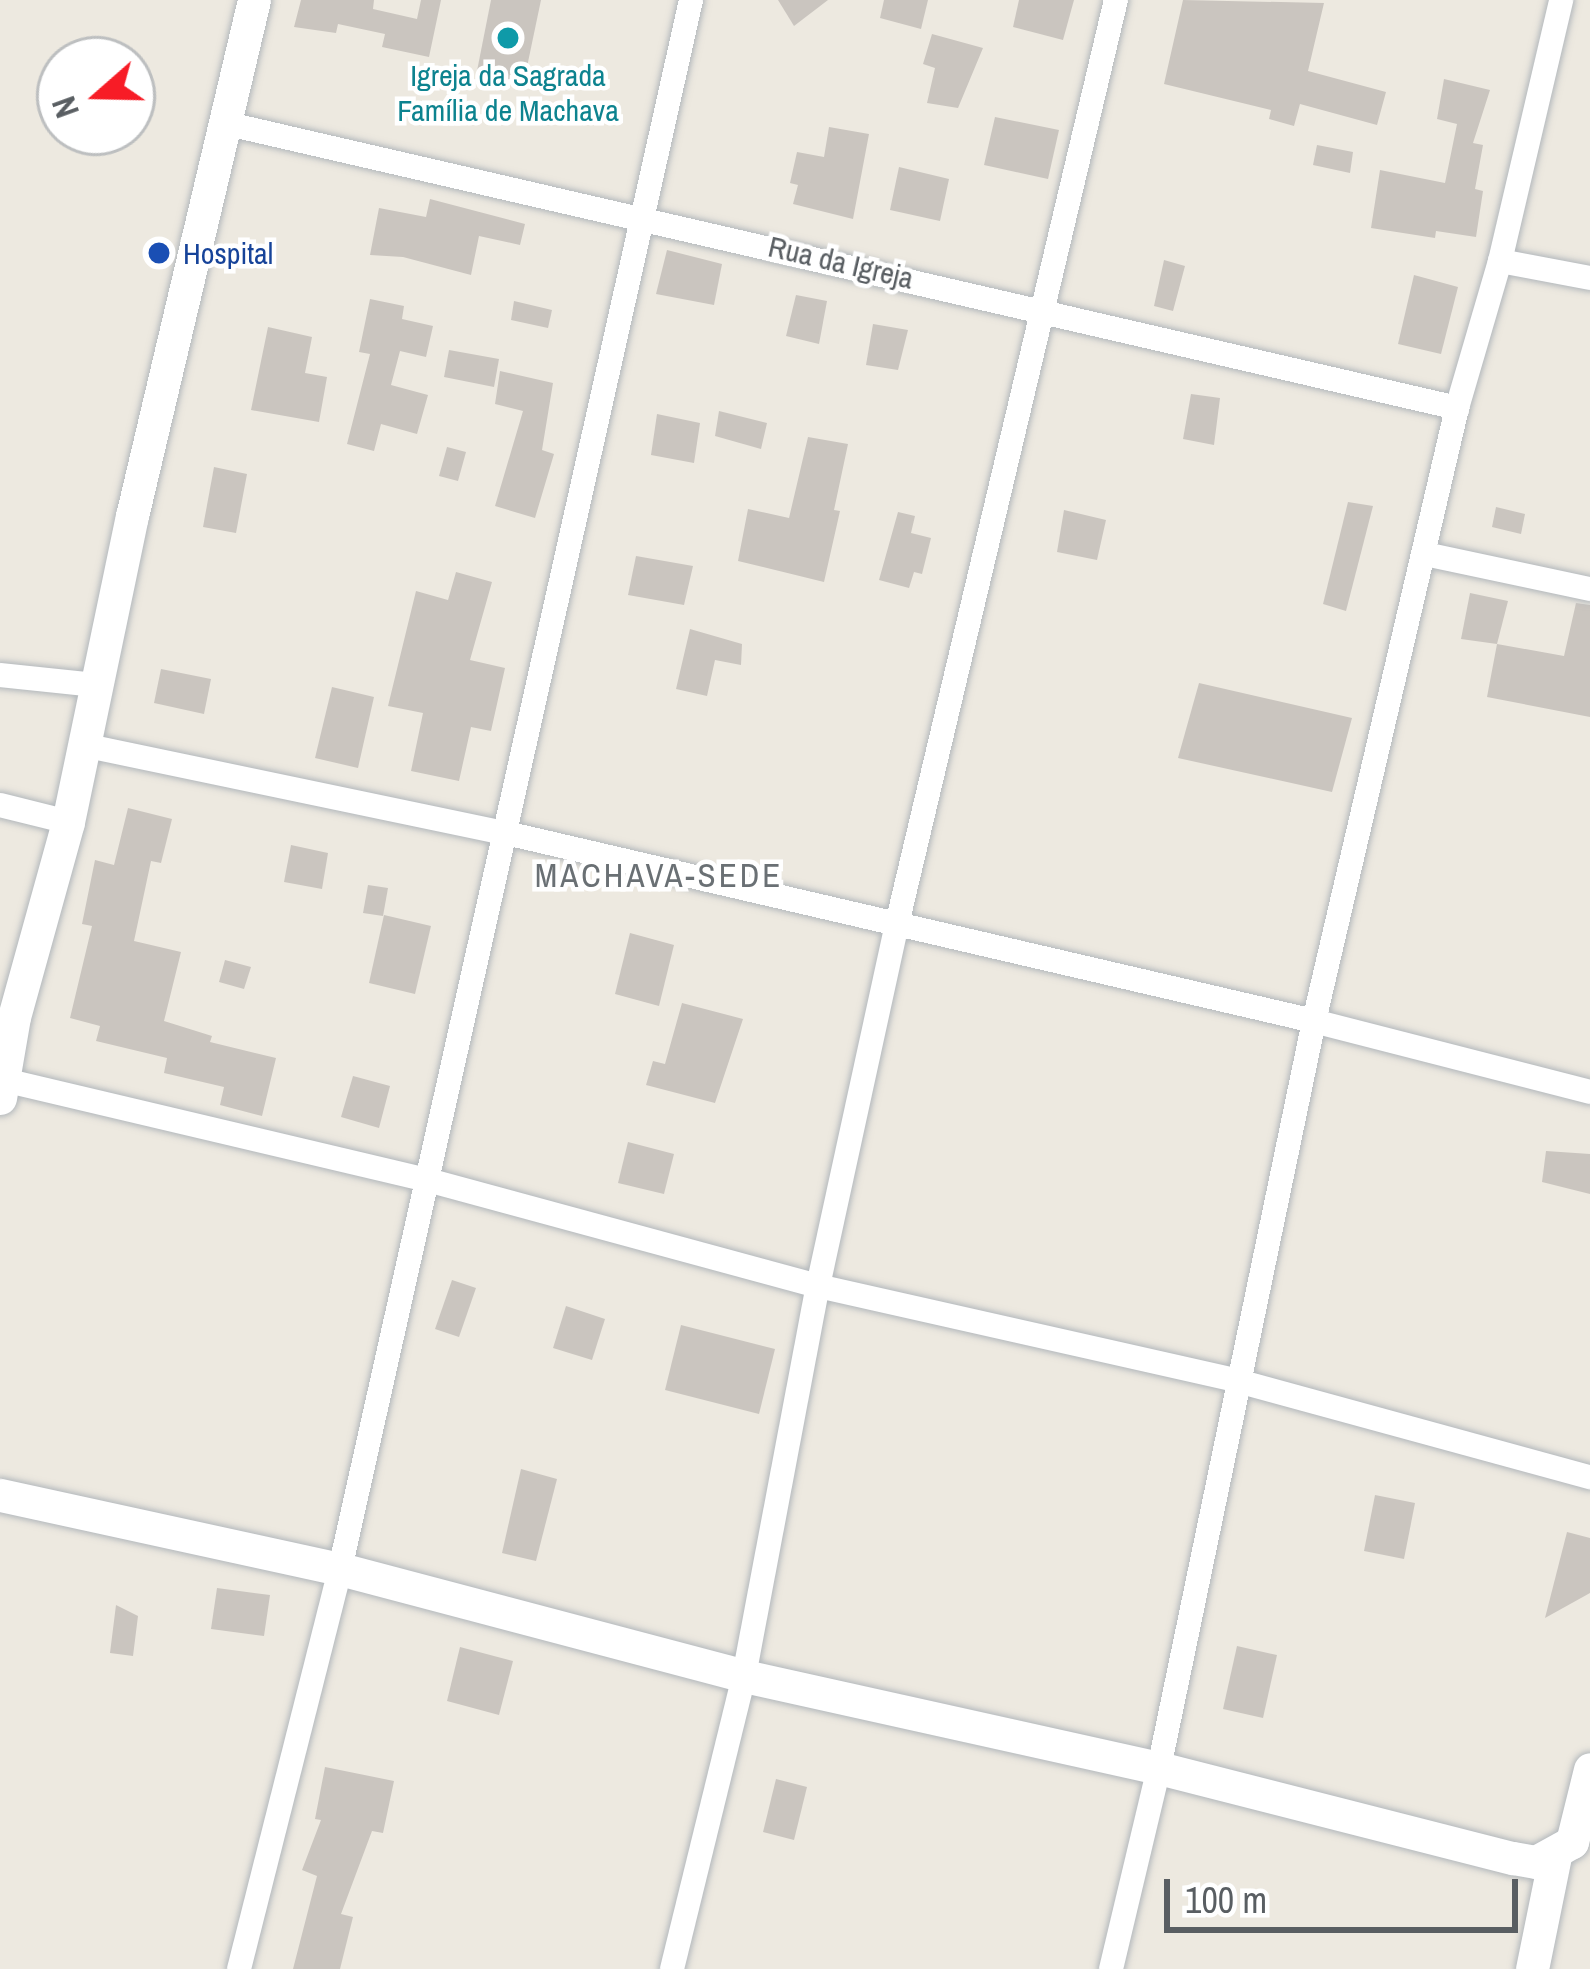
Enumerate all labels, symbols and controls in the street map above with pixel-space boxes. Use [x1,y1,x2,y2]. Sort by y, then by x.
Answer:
marker: Igreja da Sagrada Família de Machava [495,25,521,51]
north arrow [36,36,156,156]
place label: Igreja da Sagrada Família de Machava [397,57,619,128]
text: N [41,91,89,124]
street label: Rua da Igreja [765,228,917,296]
place label: Hospital [183,235,273,271]
marker: Hospital [146,240,172,266]
district label: MACHAVA-SEDE [535,856,783,896]
scale bar [1170,1855,1524,1929]
text: 100 m [1185,1876,1267,1924]

